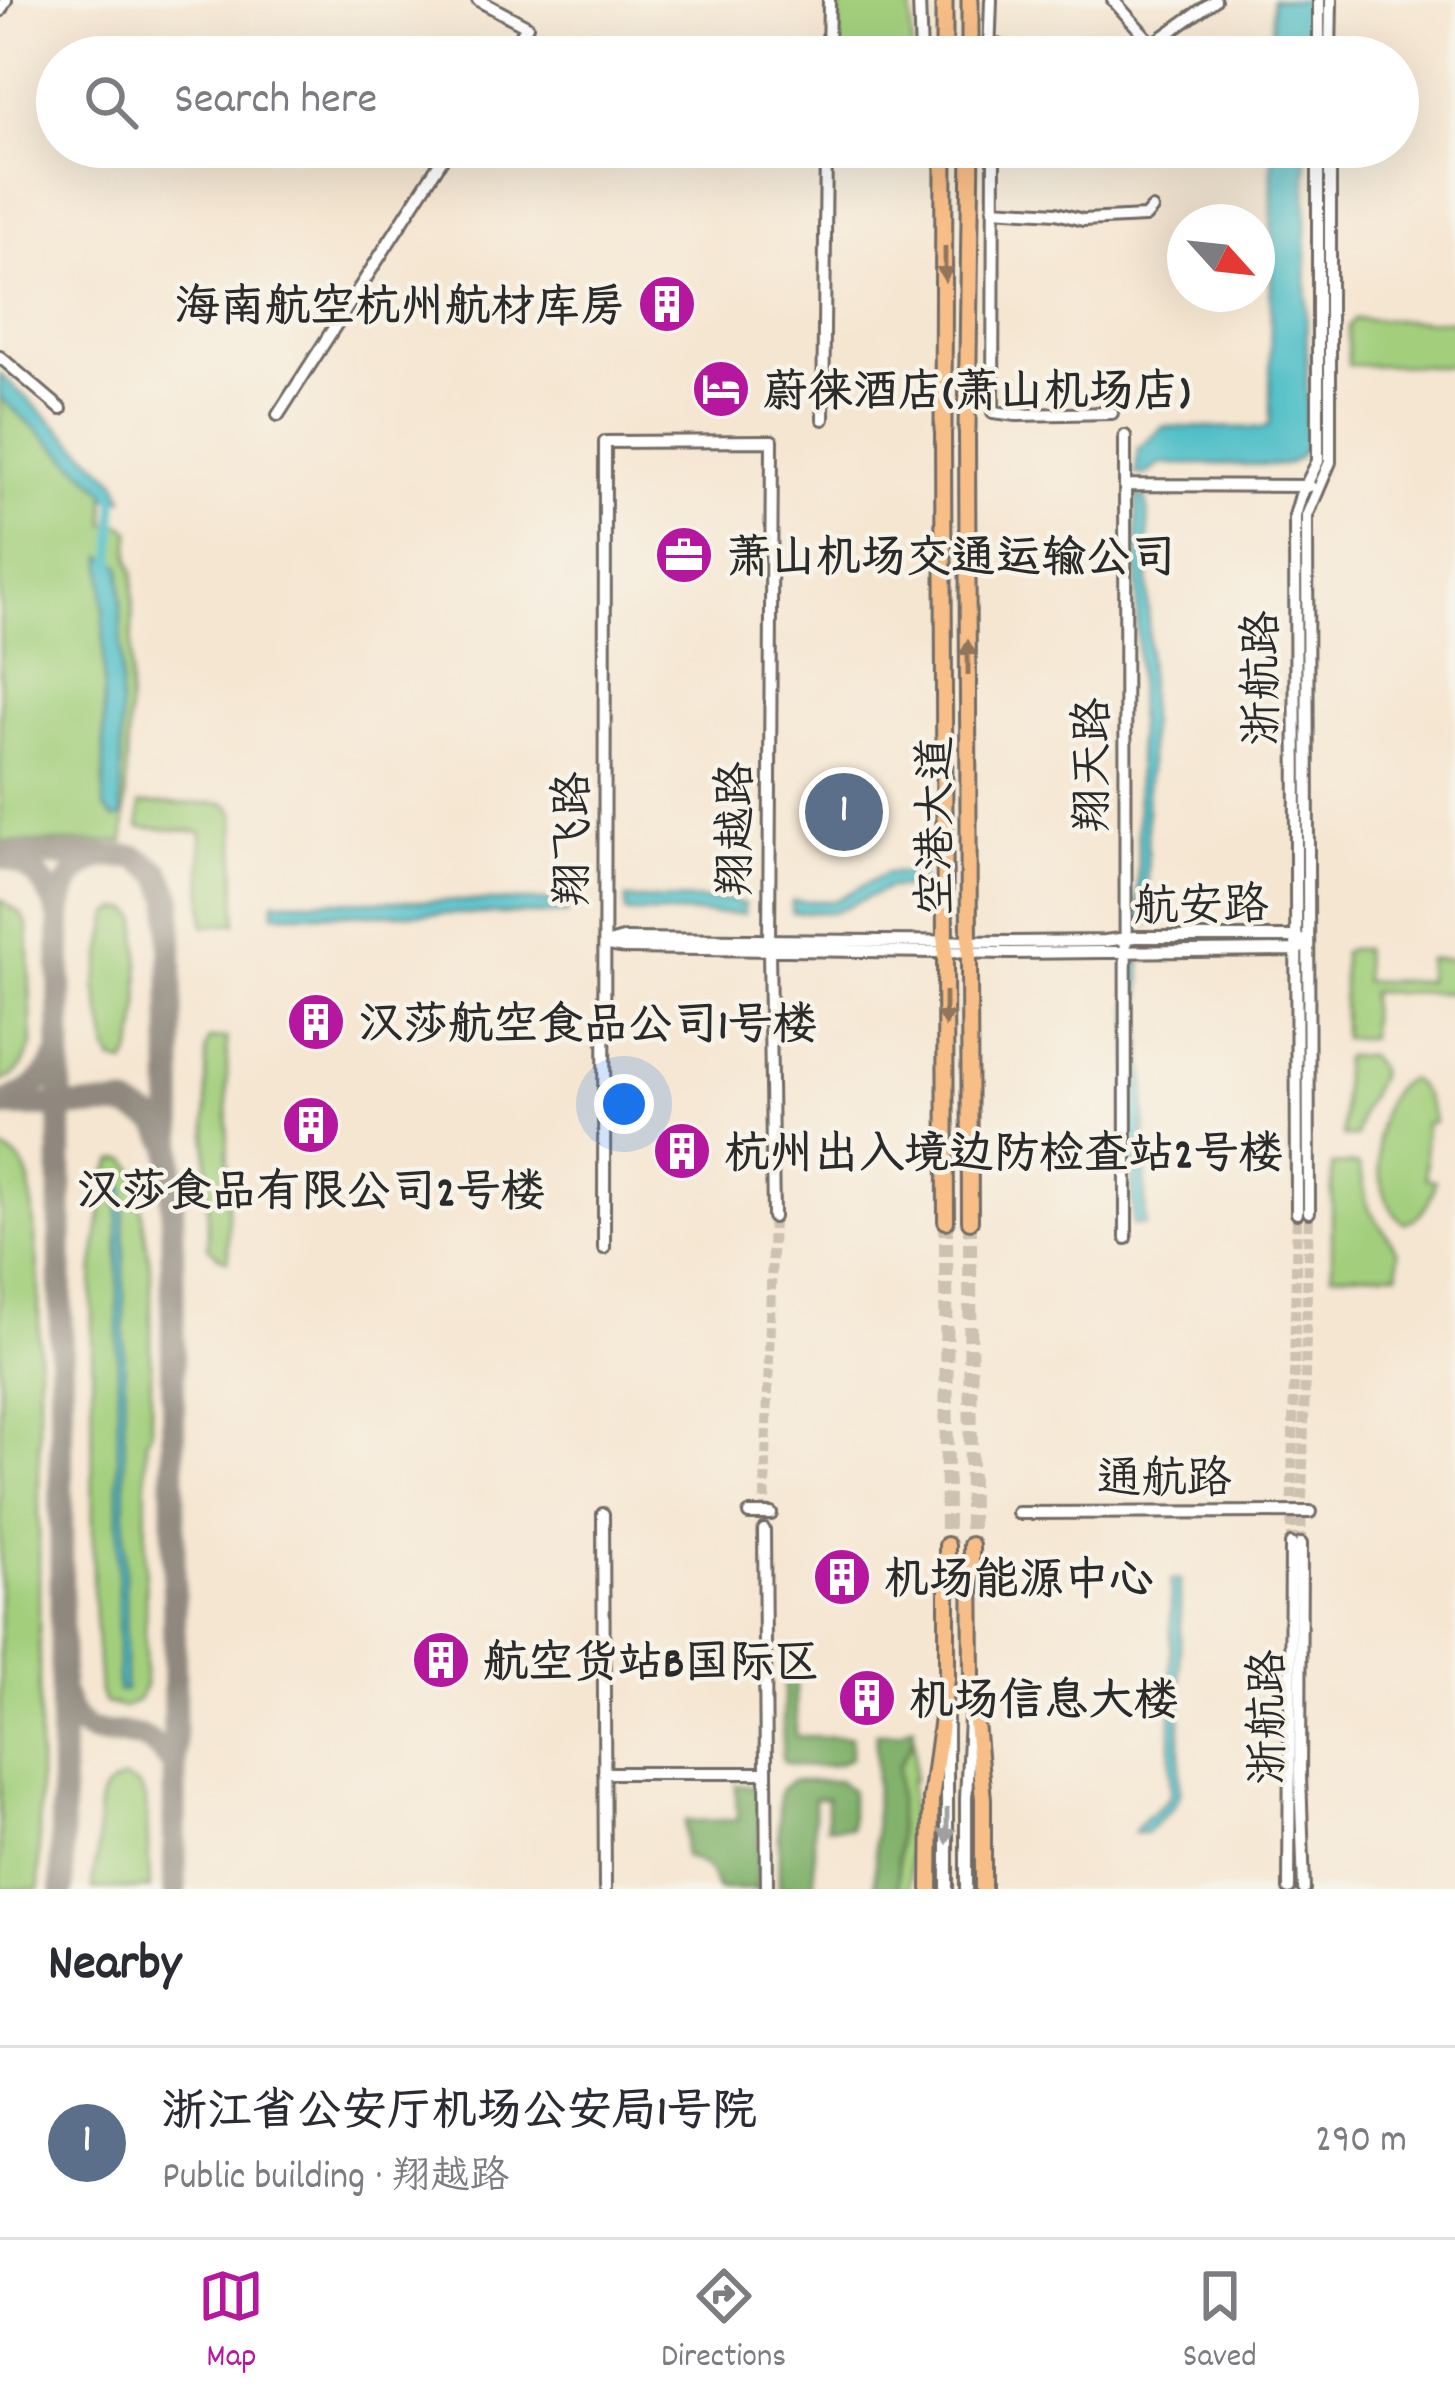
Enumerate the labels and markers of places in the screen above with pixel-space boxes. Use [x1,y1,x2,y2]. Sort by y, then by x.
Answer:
building icon: 海南航空杭州航材库房 [636,273,698,335]
place label: 海南航空杭州航材库房 [175,279,625,343]
hotel icon: 蔚徕酒店(萧山机场店) [690,358,752,420]
place label: 蔚徕酒店(萧山机场店) [763,364,1191,428]
office icon: 萧山机场交通运输公司 [653,524,715,586]
place label: 萧山机场交通运输公司 [726,530,1176,594]
pin: 1 [805,767,883,857]
building icon: 汉莎航空食品公司1号楼 [285,991,347,1053]
place label: 汉莎航空食品公司1号楼 [358,997,818,1061]
building icon: 汉莎食品有限公司2号楼 [280,1094,342,1156]
building icon: 杭州出入境边防检查站2号楼 [651,1120,713,1182]
place label: 杭州出入境边防检查站2号楼 [724,1126,1284,1190]
place label: 汉莎食品有限公司2号楼 [76,1164,546,1228]
building icon: 机场能源中心 [811,1546,873,1608]
place label: 机场能源中心 [884,1552,1154,1616]
building icon: 航空货站B国际区 [410,1629,472,1691]
place label: 航空货站B国际区 [483,1635,819,1699]
building icon: 机场信息大楼 [836,1667,898,1729]
place label: 机场信息大楼 [909,1673,1179,1737]

